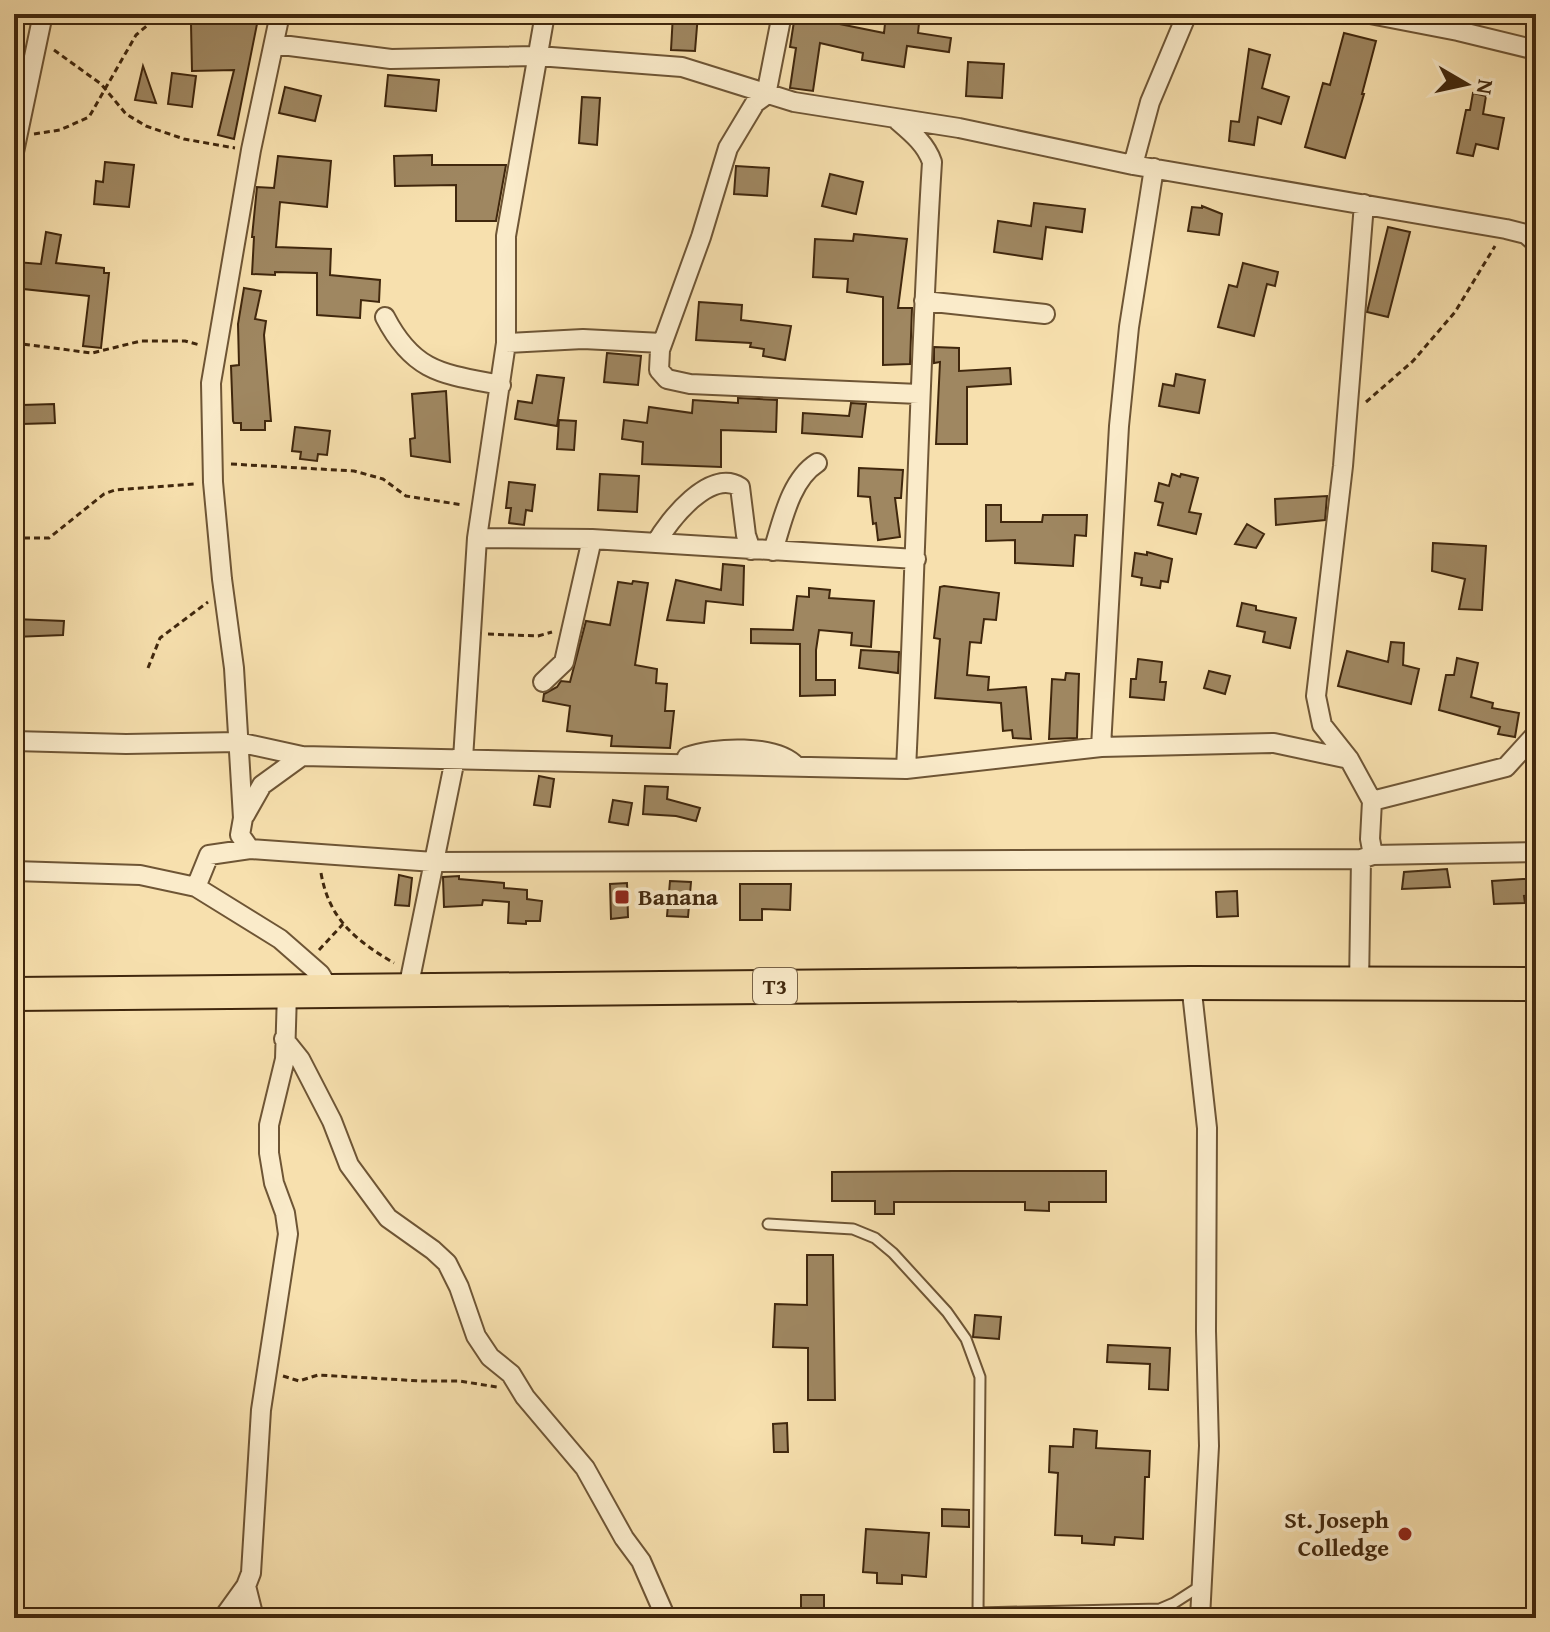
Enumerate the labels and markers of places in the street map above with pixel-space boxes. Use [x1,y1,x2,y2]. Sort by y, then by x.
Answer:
place label: Banana [638,879,719,914]
marker: Banana [613,888,631,906]
place label: St. Joseph Colledge [1284,1502,1389,1565]
marker: St. Joseph Colledge [1396,1525,1414,1543]

